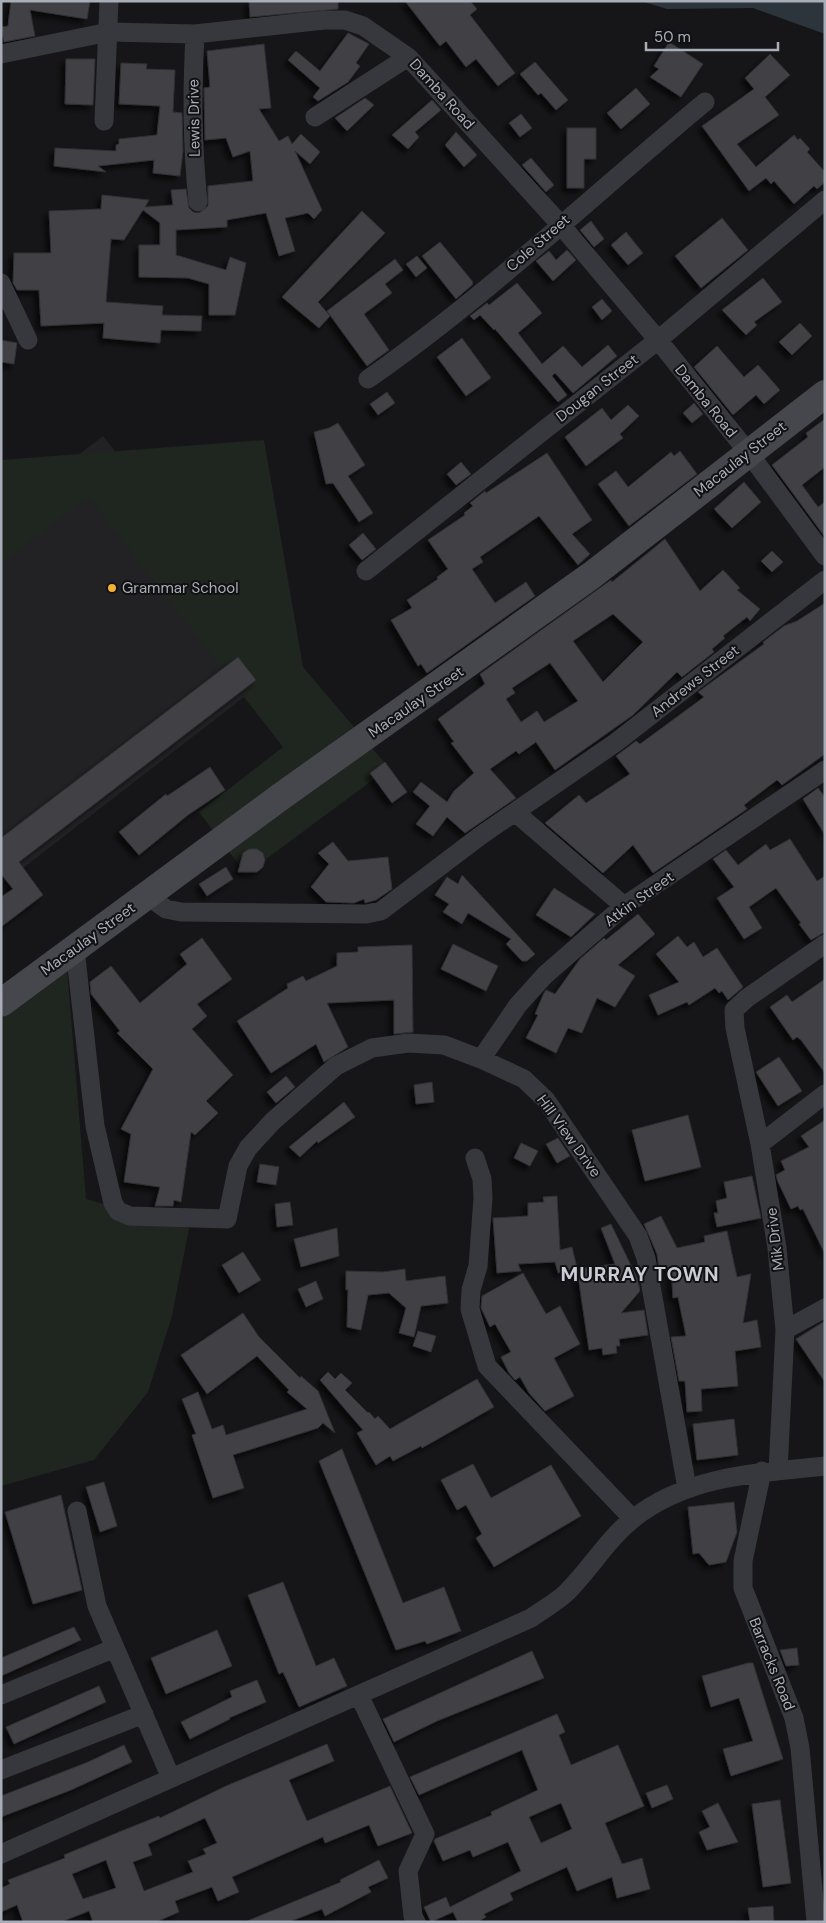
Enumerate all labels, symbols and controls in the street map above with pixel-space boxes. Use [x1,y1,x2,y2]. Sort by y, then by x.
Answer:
scale bar [646,20,778,52]
text: 50 m [654,27,691,47]
street label: Damba Road [405,54,479,134]
street label: Lewis Drive [183,79,205,157]
street label: Cole Street [502,210,574,276]
street label: Dougan Street [552,349,642,426]
street label: Damba Road [670,360,742,442]
street label: Macaulay Street [690,416,790,501]
place label: Grammar School [122,578,239,598]
marker: Grammar School [106,582,118,594]
street label: Andrews Street [647,640,743,722]
street label: Macaulay Street [364,662,468,742]
street label: Atkin Street [600,867,678,931]
street label: Macaulay Street [37,898,139,980]
street label: Hill View Drive [532,1091,606,1181]
street label: Mik Drive [761,1206,789,1272]
district label: MURRAY TOWN [560,1261,720,1287]
street label: Barracks Road [744,1615,800,1713]

